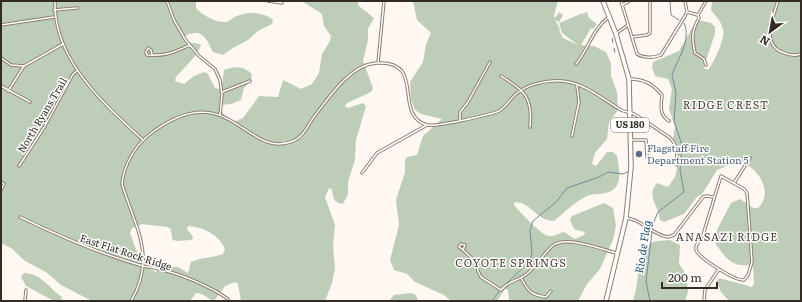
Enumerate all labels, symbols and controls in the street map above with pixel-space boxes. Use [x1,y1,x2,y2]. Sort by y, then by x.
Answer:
north arrow [750,12,790,52]
text: N [756,32,772,51]
street label: North Ryans Trail [13,74,70,155]
district label: RIDGE CREST [683,96,769,112]
road number: US 180 [611,118,649,132]
place label: Flagstaff Fire Department Station 5 [647,140,749,167]
marker: Flagstaff Fire Department Station 5 [634,149,644,159]
water label: Rio de Flag [630,219,654,275]
district label: ANASAZI RIDGE [676,228,778,244]
street label: East Flat Rock Ridge [78,230,174,273]
district label: COYOTE SPRINGS [455,254,567,270]
scale bar [662,264,717,290]
text: 200 m [668,268,702,286]

